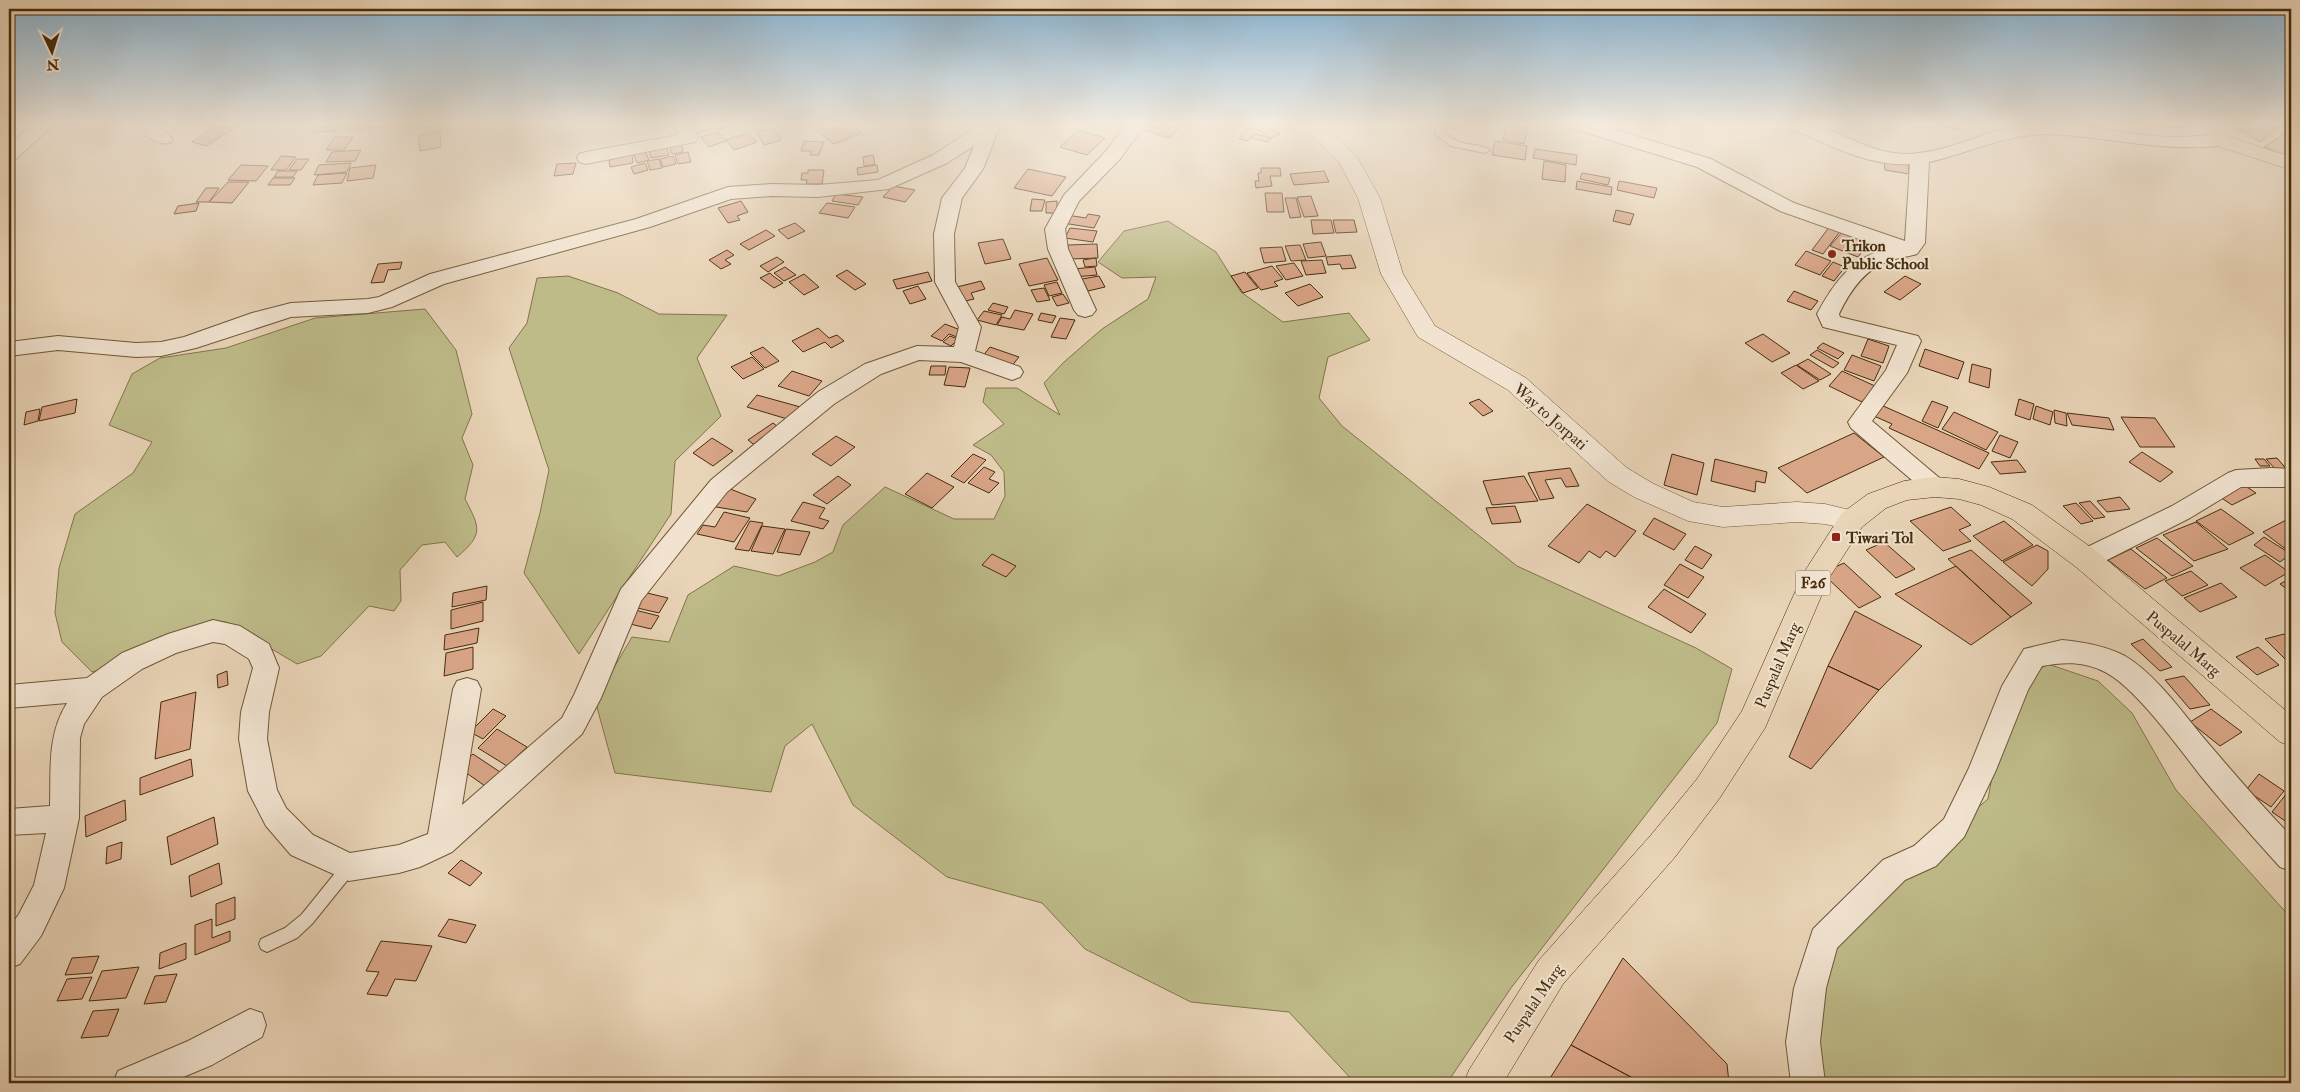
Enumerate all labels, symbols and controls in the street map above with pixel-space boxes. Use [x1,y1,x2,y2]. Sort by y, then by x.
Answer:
north arrow [28,28,78,78]
text: N [46,55,61,73]
place label: Trikon Public School [1841,236,1930,274]
marker: Trikon Public School [1826,248,1838,260]
street label: Way to Jorpati [1508,378,1592,455]
place label: Tiwari Tol [1845,528,1914,548]
marker: Tiwari Tol [1830,531,1842,543]
road number: F26 [1796,570,1830,596]
street label: Puspalal Marg [2141,607,2226,682]
street label: Puspalal Marg [1751,618,1806,712]
street label: Puspalal Marg [1500,959,1569,1048]

